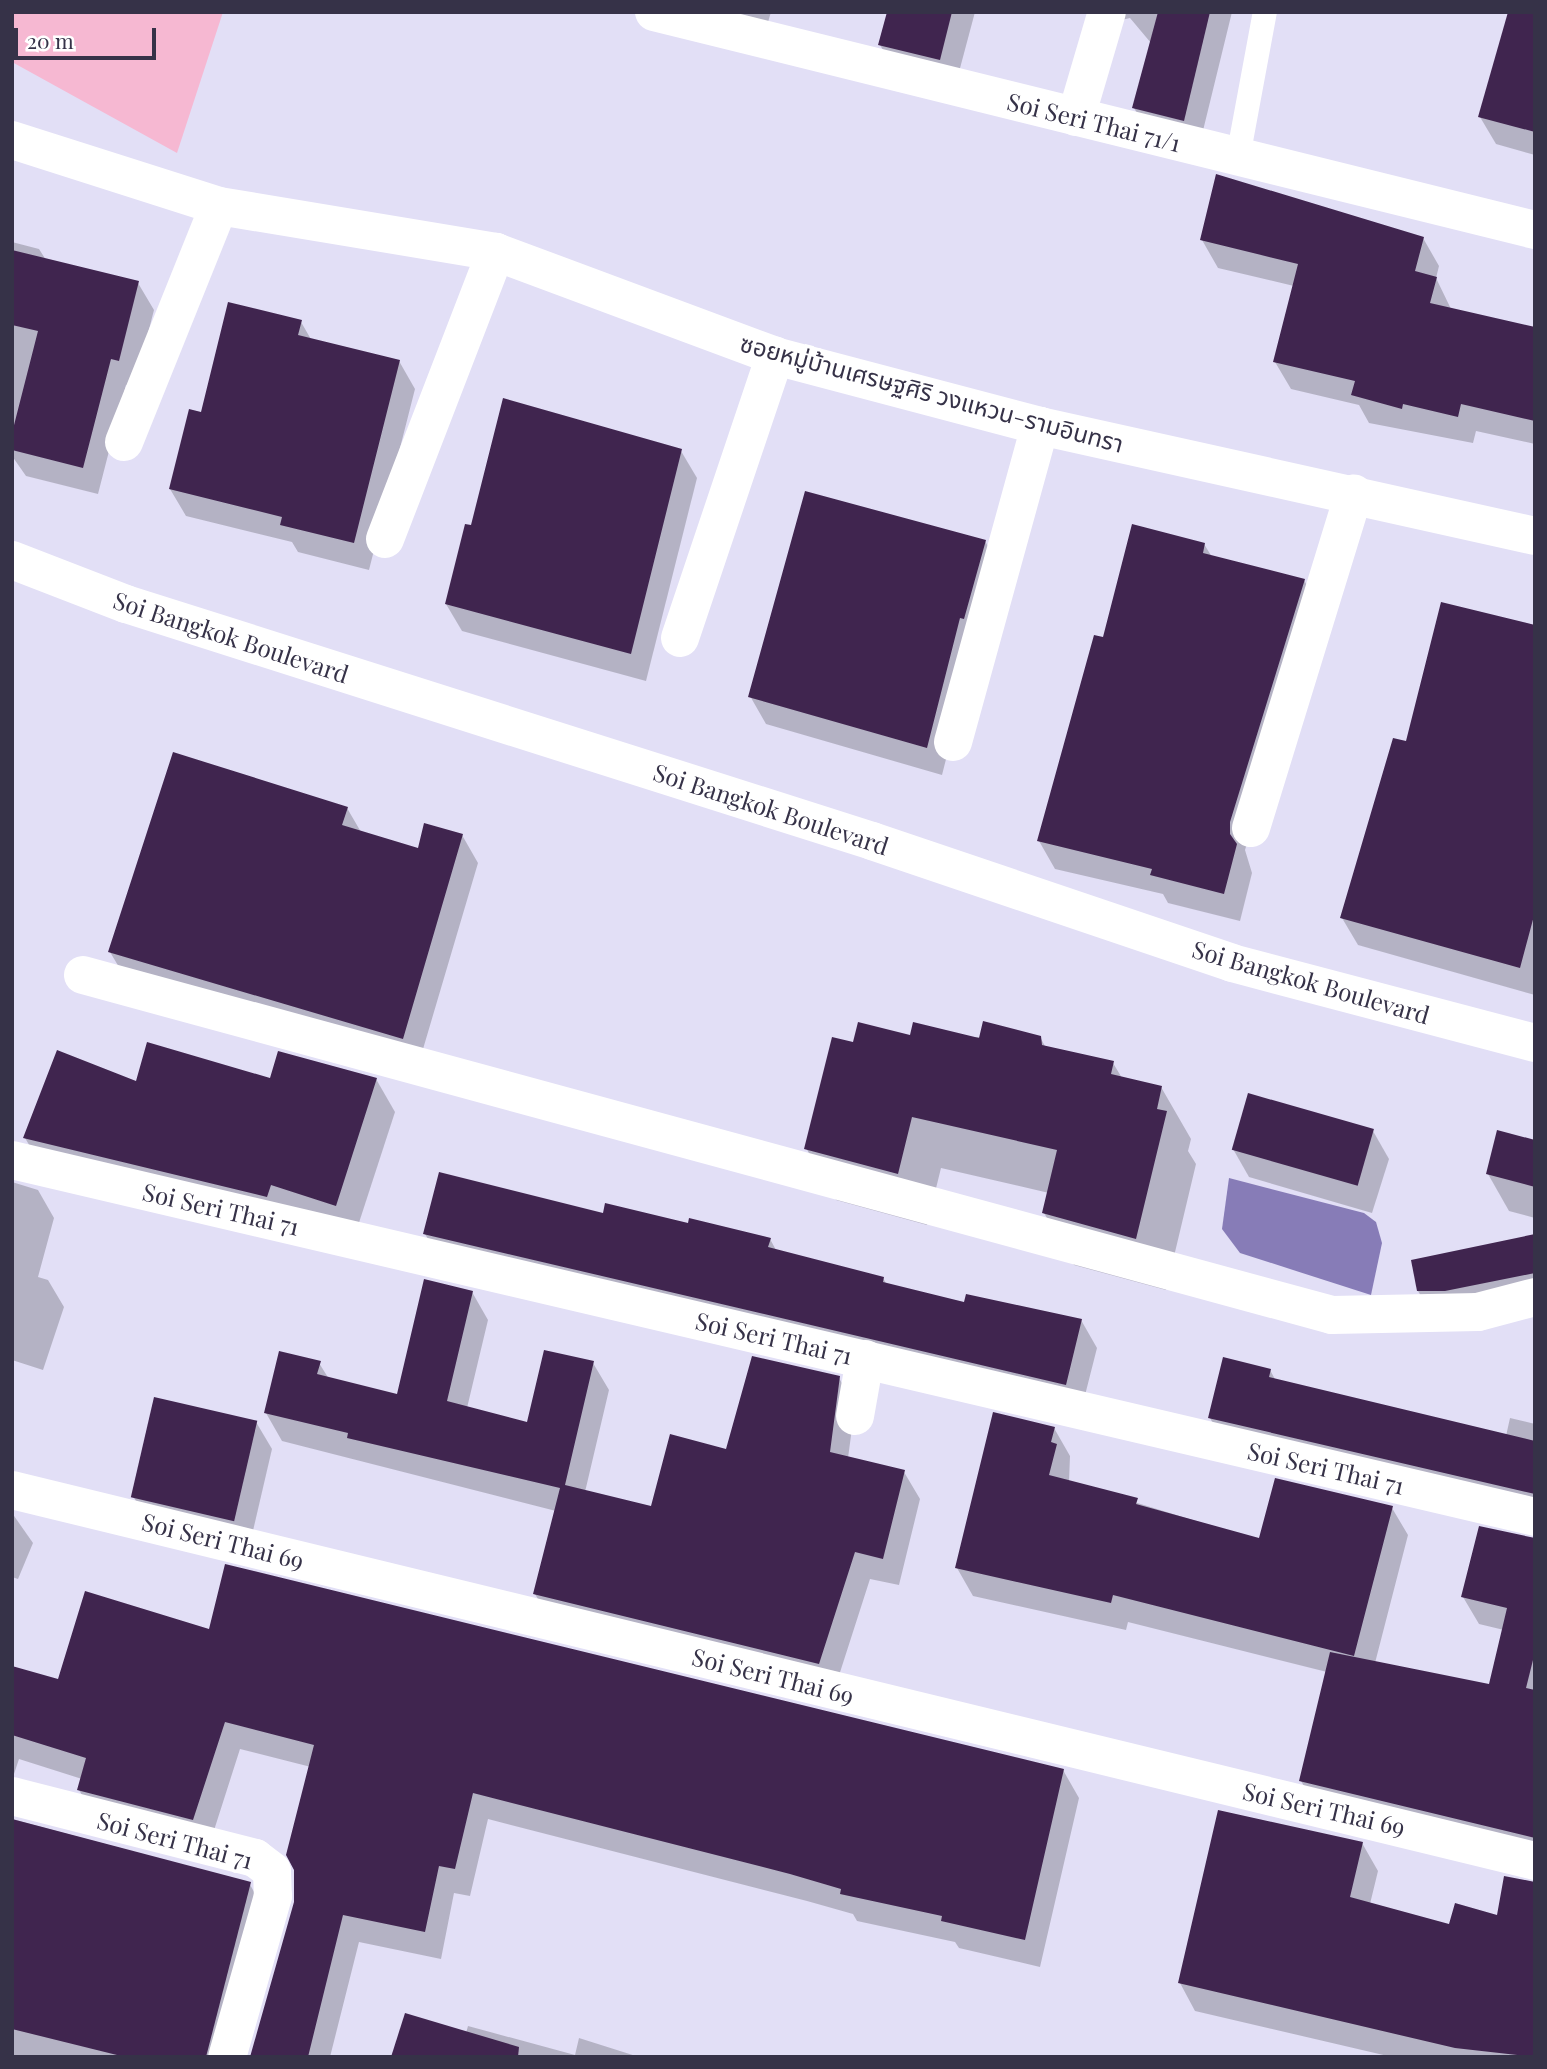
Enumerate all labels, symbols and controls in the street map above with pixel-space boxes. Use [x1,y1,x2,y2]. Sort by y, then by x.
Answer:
scale bar [18,14,159,58]
text: 20 m [27,26,74,54]
street label: Soi Seri Thai 71/1 [1004,86,1184,158]
street label: ซอยหมู่บ้านเศรษฐศิริ วงแหวน-รามอินทรา [737,328,1127,458]
street label: Soi Bangkok Boulevard [110,585,352,689]
street label: Soi Bangkok Boulevard [650,757,892,861]
street label: Soi Bangkok Boulevard [1189,934,1433,1030]
street label: Soi Seri Thai 71 [140,1177,302,1241]
street label: Soi Seri Thai 71 [693,1306,855,1370]
street label: Soi Seri Thai 71 [1245,1436,1407,1500]
street label: Soi Seri Thai 69 [139,1507,307,1575]
street label: Soi Seri Thai 69 [689,1642,857,1710]
street label: Soi Seri Thai 69 [1240,1776,1408,1842]
street label: Soi Seri Thai 71 [94,1805,256,1875]

